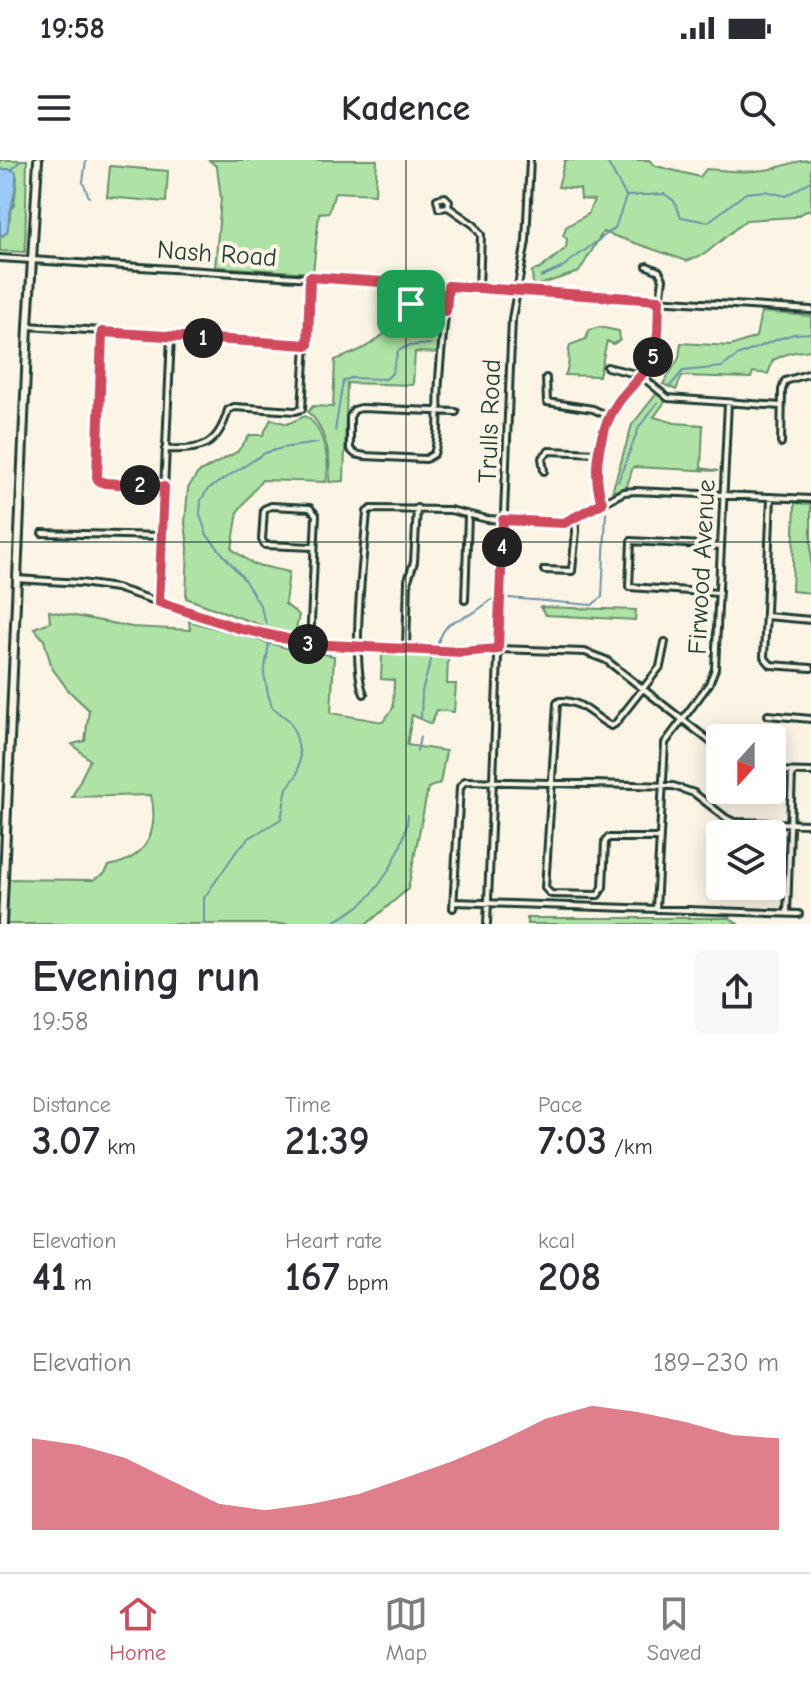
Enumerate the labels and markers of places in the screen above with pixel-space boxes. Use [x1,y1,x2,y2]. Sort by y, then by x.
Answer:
pin [377,270,445,338]
pin: 1 [183,318,223,358]
pin: 5 [633,337,673,377]
pin: 2 [120,465,160,505]
pin: 4 [482,527,522,567]
pin: 3 [288,624,328,664]

